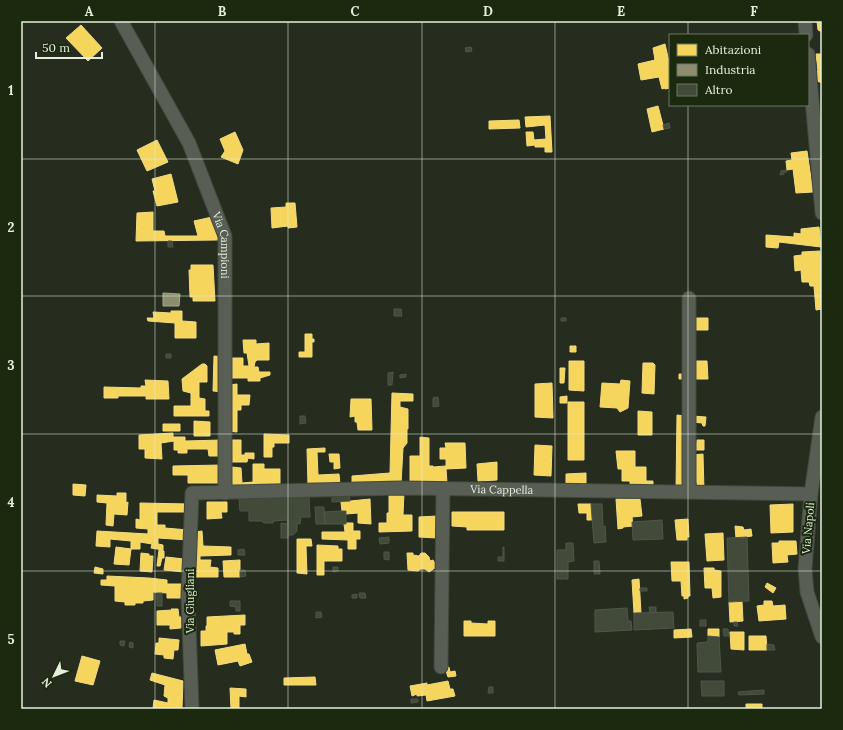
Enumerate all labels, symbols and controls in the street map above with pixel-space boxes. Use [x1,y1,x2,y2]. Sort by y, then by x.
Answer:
text: A [85,3,94,20]
text: B [218,3,227,20]
text: C [351,3,360,20]
text: D [483,3,493,20]
text: E [617,3,625,20]
text: F [750,3,758,20]
scale bar [36,34,102,60]
legend [669,34,809,106]
text: 50 m [42,40,70,55]
text: Abitazioni [704,42,761,57]
text: Industria [705,62,756,77]
text: 1 [8,82,14,99]
text: Altro [704,82,733,97]
street label: Via Campioni [209,209,232,279]
text: 2 [8,219,15,236]
text: 3 [7,357,15,374]
street label: Via Cappella [469,482,534,497]
text: 4 [7,494,15,511]
street label: Via Napoli [799,502,817,555]
street label: Via Giugliani [183,569,197,634]
text: 5 [7,631,15,648]
north arrow [34,656,74,696]
text: N [38,675,55,691]

